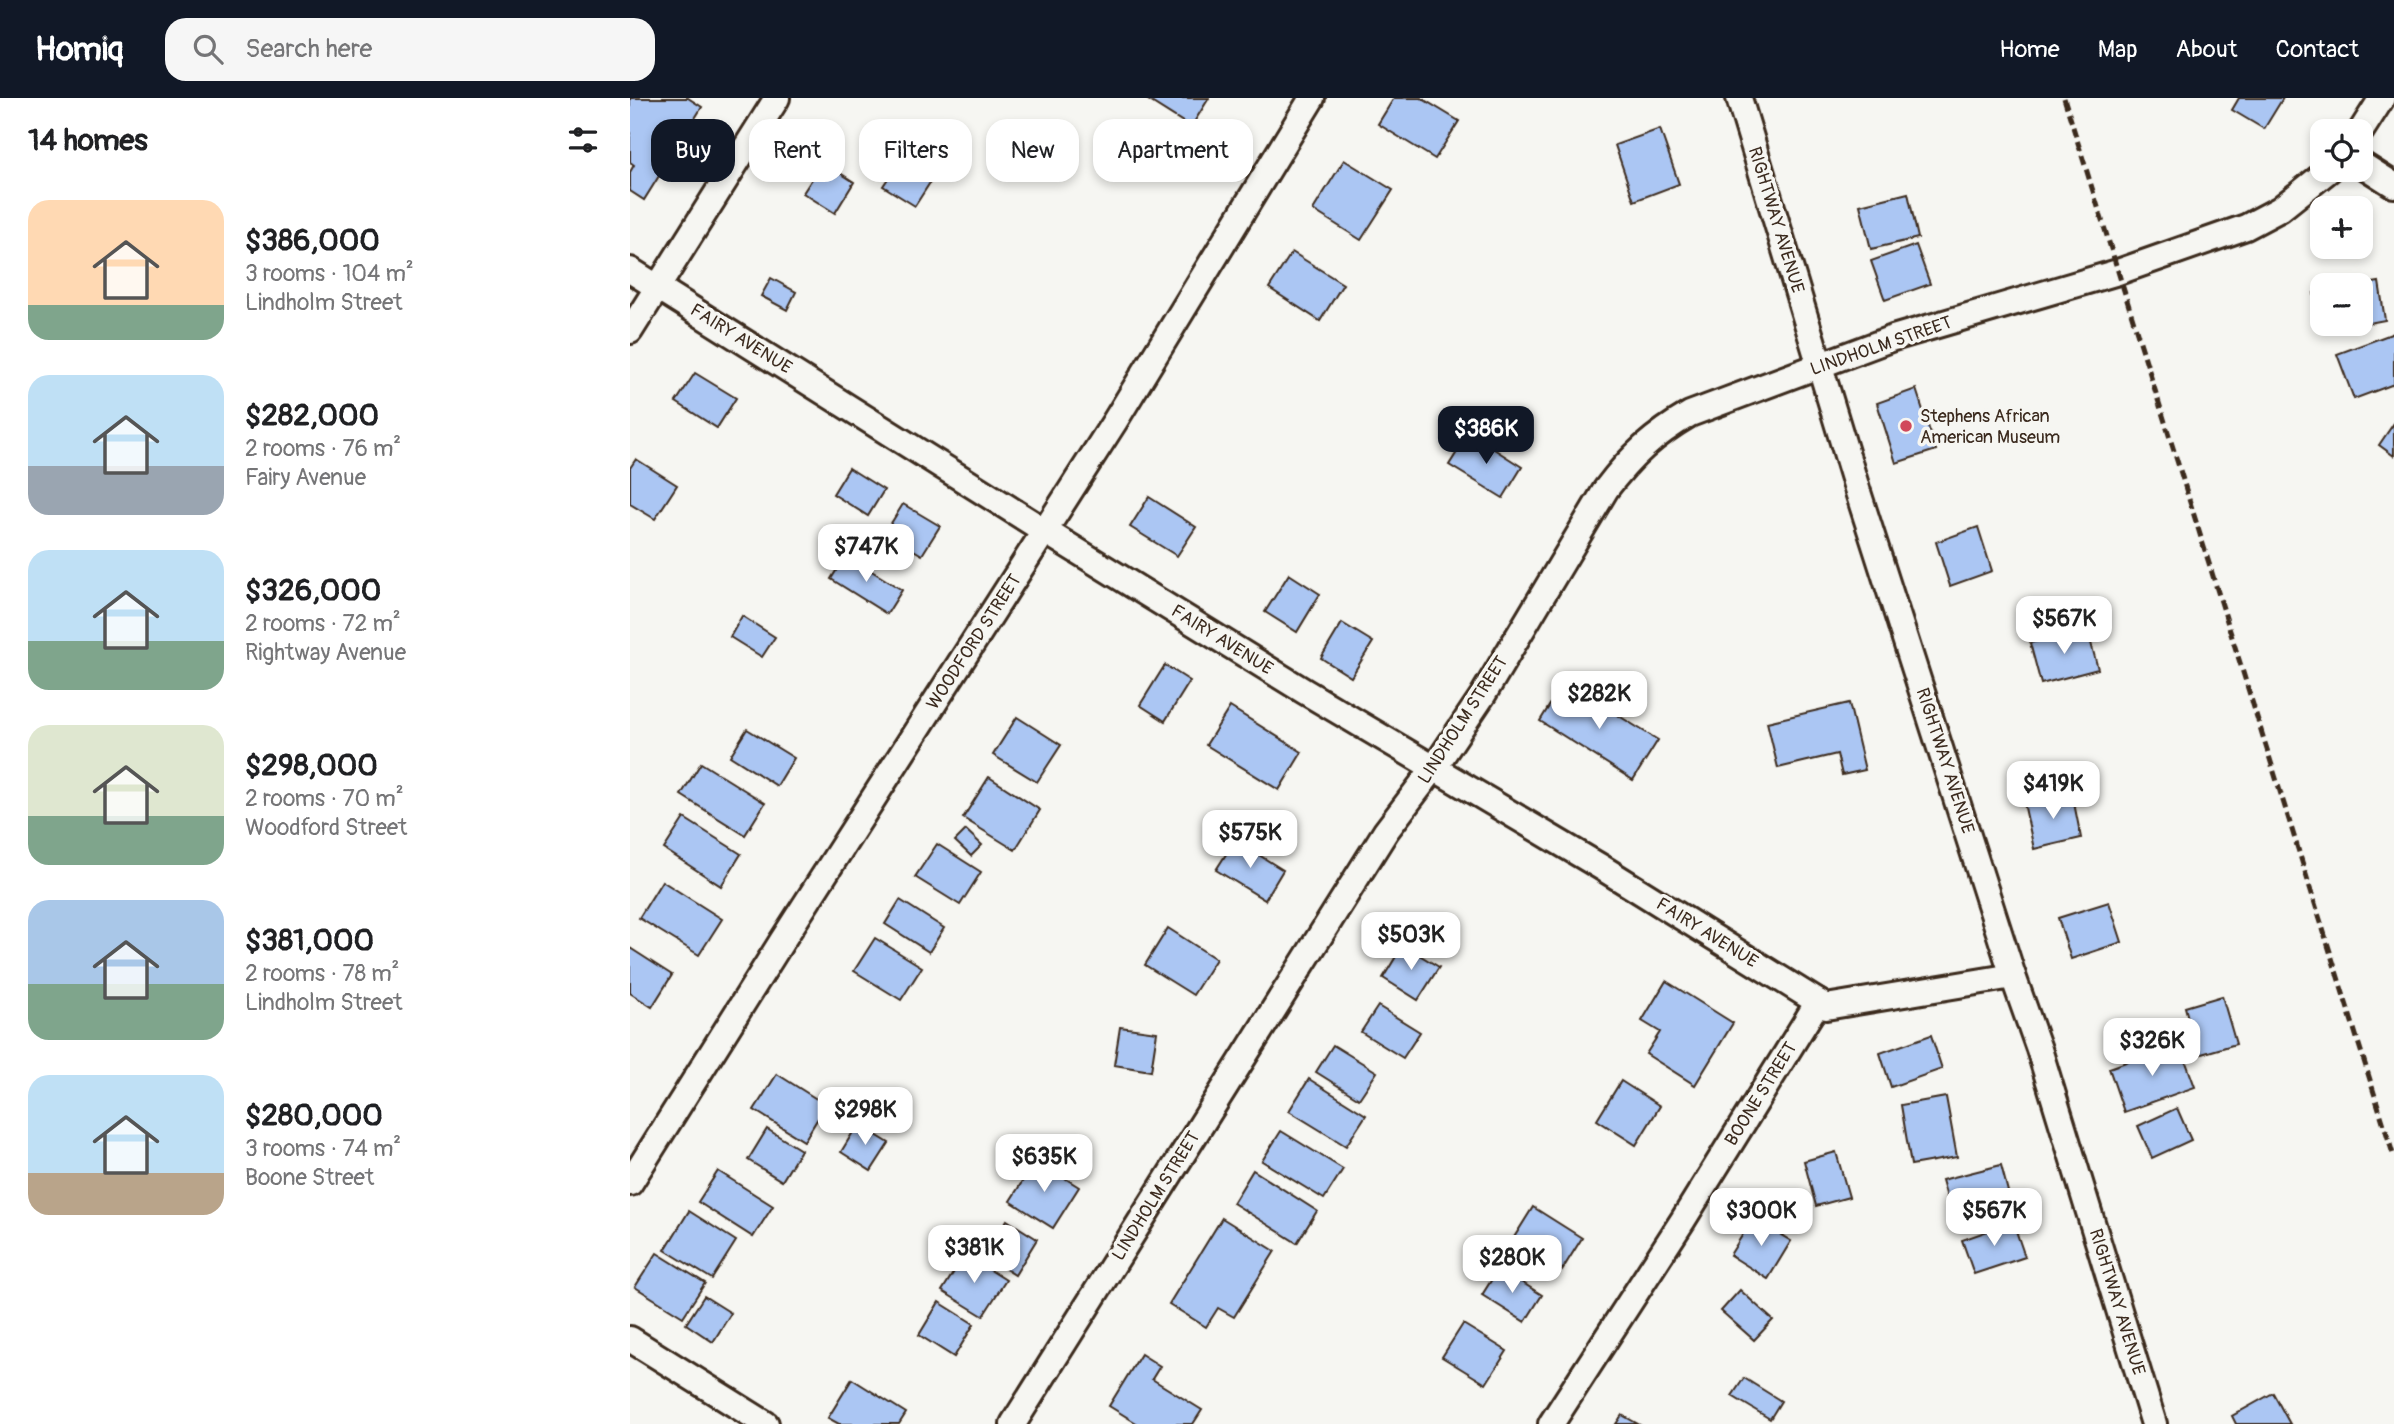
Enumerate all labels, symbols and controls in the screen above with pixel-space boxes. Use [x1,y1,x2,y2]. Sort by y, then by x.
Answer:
search box [165,18,655,81]
text: Homiq [35,29,123,70]
icon: search [189,30,227,68]
text: Search here [245,33,372,65]
text: Home [1999,35,2060,64]
text: Map [2098,35,2138,64]
text: About [2176,35,2238,64]
text: Contact [2276,35,2359,64]
chip: Buy [651,119,735,182]
chip: Rent [749,119,845,182]
chip: Filters [859,119,972,182]
chip: New [986,119,1079,182]
chip: Apartment [1093,119,1253,182]
map controls [2310,119,2373,336]
button: locate [2310,119,2373,182]
icon: filters [564,121,602,159]
text: 14 homes [28,122,148,159]
street label: RIGHTWAY AVENUE [1743,144,1809,296]
button: + [2310,196,2373,259]
text: $386,000 [245,222,380,259]
icon: home [84,228,168,312]
text: 3 rooms · 104 m² [245,259,414,288]
button: − [2310,273,2373,336]
text: Lindholm Street [245,288,403,317]
street label: FAIRY AVENUE [686,299,796,379]
street label: LINDHOLM STREET [1807,311,1955,381]
text: $282,000 [245,397,379,434]
icon: home [84,403,168,487]
place label: Stephens African American Museum [1920,405,2060,449]
pin: $386K [1437,406,1535,466]
text: $386K [1454,414,1518,443]
marker: Stephens African American Museum [1898,418,1914,434]
text: 2 rooms · 76 m² [245,434,401,463]
text: Fairy Avenue [245,463,366,492]
pin: $747K [817,524,915,584]
text: $747K [834,532,898,561]
street label: WOODFORD STREET [922,570,1026,714]
text: $326,000 [245,572,381,609]
icon: home [84,578,168,662]
pin: $567K [2015,596,2113,656]
street label: FAIRY AVENUE [1167,600,1277,680]
text: $567K [2032,604,2096,633]
text: 2 rooms · 72 m² [245,609,401,638]
text: Rightway Avenue [245,638,406,667]
street label: LINDHOLM STREET [1413,652,1513,788]
pin: $282K [1550,672,1648,731]
text: $282K [1567,679,1631,708]
street label: RIGHTWAY AVENUE [1911,685,1979,837]
text: $298,000 [245,747,378,784]
icon: home [84,753,168,837]
pin: $419K [2004,762,2102,821]
text: $419K [2023,769,2083,798]
text: 2 rooms · 70 m² [245,784,404,813]
pin: $575K [1201,810,1299,870]
text: Woodford Street [245,813,407,842]
text: $575K [1218,818,1282,847]
street label: FAIRY AVENUE [1652,893,1762,973]
pin: $503K [1362,912,1460,972]
text: $503K [1377,920,1445,949]
text: $381,000 [245,922,374,959]
icon: home [84,928,168,1012]
text: 2 rooms · 78 m² [245,959,399,988]
text: Lindholm Street [245,988,403,1017]
pin: $326K [2103,1018,2201,1078]
text: $326K [2119,1026,2185,1055]
street label: BOONE STREET [1720,1038,1802,1150]
pin: $298K [816,1088,914,1147]
text: $298K [834,1095,896,1124]
text: $280,000 [245,1097,383,1134]
icon: home [84,1103,168,1187]
street label: LINDHOLM STREET [1107,1127,1205,1265]
text: 3 rooms · 74 m² [245,1134,401,1163]
pin: $635K [995,1134,1093,1194]
text: $635K [1011,1142,1077,1171]
text: Boone Street [245,1163,374,1192]
pin: $300K [1712,1188,1810,1248]
pin: $567K [1945,1188,2043,1248]
text: $300K [1726,1196,1796,1225]
text: $567K [1962,1196,2026,1225]
pin: $381K [925,1226,1023,1285]
street label: RIGHTWAY AVENUE [2084,1226,2150,1378]
text: $381K [944,1233,1004,1262]
pin: $280K [1463,1236,1561,1295]
text: $280K [1479,1243,1545,1272]

